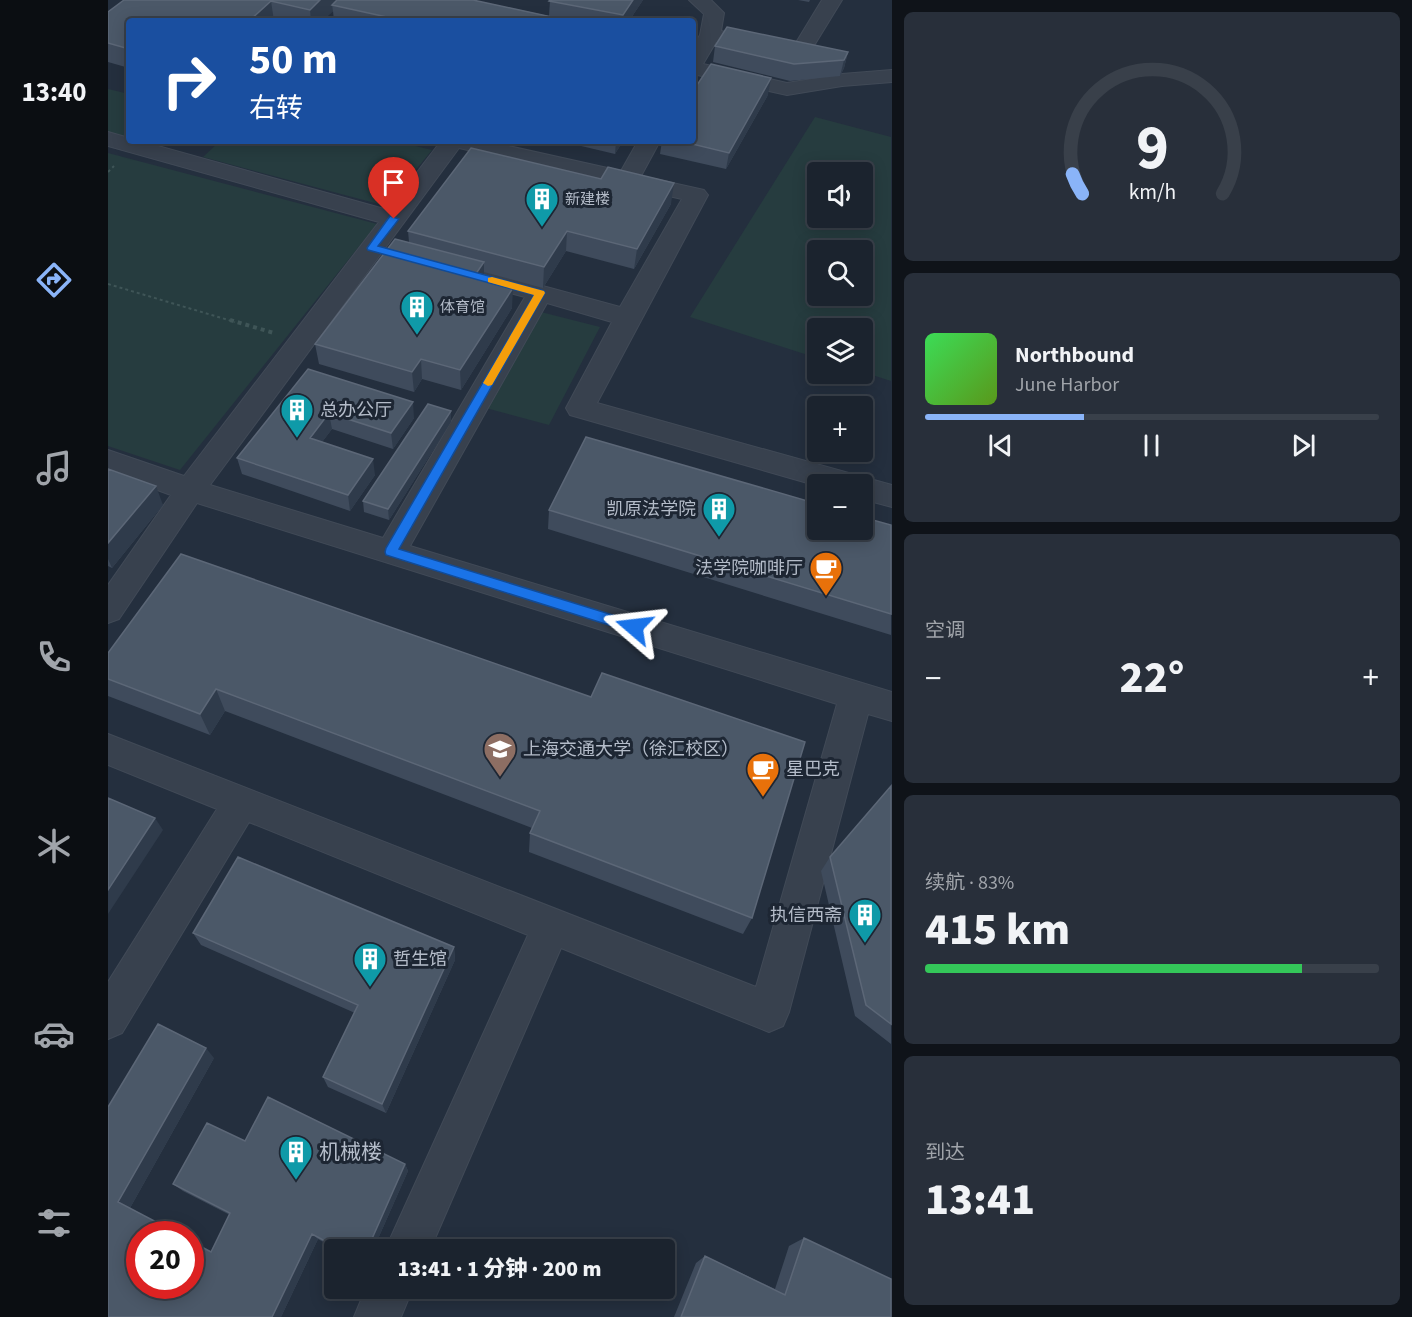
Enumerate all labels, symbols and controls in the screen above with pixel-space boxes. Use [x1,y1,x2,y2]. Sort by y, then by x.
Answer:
text: 50 m [249,30,338,90]
icon: right [150,42,228,120]
text: 13:40 [21,73,87,112]
text: 右转 [249,89,303,128]
text: 9 [1136,104,1168,193]
pin [368,157,419,219]
map controls [807,162,873,540]
button: sound [807,162,873,228]
icon: arrive [377,166,410,199]
text: km/h [1128,177,1176,208]
building icon: 新建楼 [524,181,560,228]
place label: 新建楼 [565,189,610,210]
button: search [807,240,873,306]
icon: directions [33,259,75,301]
building icon: 体育馆 [399,289,435,336]
place label: 体育馆 [440,297,485,318]
button: layers [807,318,873,384]
text: Northbound [1015,339,1134,371]
text: June Harbor [1015,371,1119,399]
building icon: 总办公厅 [279,392,315,439]
button: + [807,396,873,462]
place label: 总办公厅 [320,398,392,423]
icon: previous [984,429,1017,462]
icon: pause [1135,429,1168,462]
icon: next [1287,429,1320,462]
icon: music [33,447,75,489]
button: − [807,474,873,540]
building icon: 凯原法学院 [701,491,737,538]
place label: 凯原法学院 [606,497,696,522]
cafe icon: 法学院咖啡厅 [808,550,844,597]
place label: 法学院咖啡厅 [695,556,803,581]
position arrow [602,595,666,659]
text: 空调 [925,617,965,645]
icon: phone [33,636,75,678]
text: 22° [1120,646,1184,710]
text: − [925,655,941,702]
text: + [1363,655,1379,702]
school or university icon: 上海交通大学（徐汇校区） [482,731,518,778]
place label: 上海交通大学（徐汇校区） [523,737,739,762]
cafe icon: 星巴克 [745,751,781,798]
place label: 星巴克 [786,757,840,782]
icon: climate [33,825,75,867]
text: 续航 · 83% [925,869,1014,897]
building icon: 执信西斋 [847,897,883,944]
text: 415 km [925,898,1070,962]
place label: 执信西斋 [770,903,842,928]
building icon: 哲生馆 [352,941,388,988]
place label: 哲生馆 [393,947,447,972]
icon: car [33,1013,75,1055]
building icon: 机械楼 [278,1134,314,1181]
place label: 机械楼 [319,1137,382,1167]
text: 到达 [925,1139,965,1167]
text: 13:41 [925,1168,1035,1232]
icon: filters [33,1202,75,1244]
speed limit sign: 20 [126,1221,204,1299]
text: 13:41 · 1 分钟 · 200 m [398,1253,601,1285]

